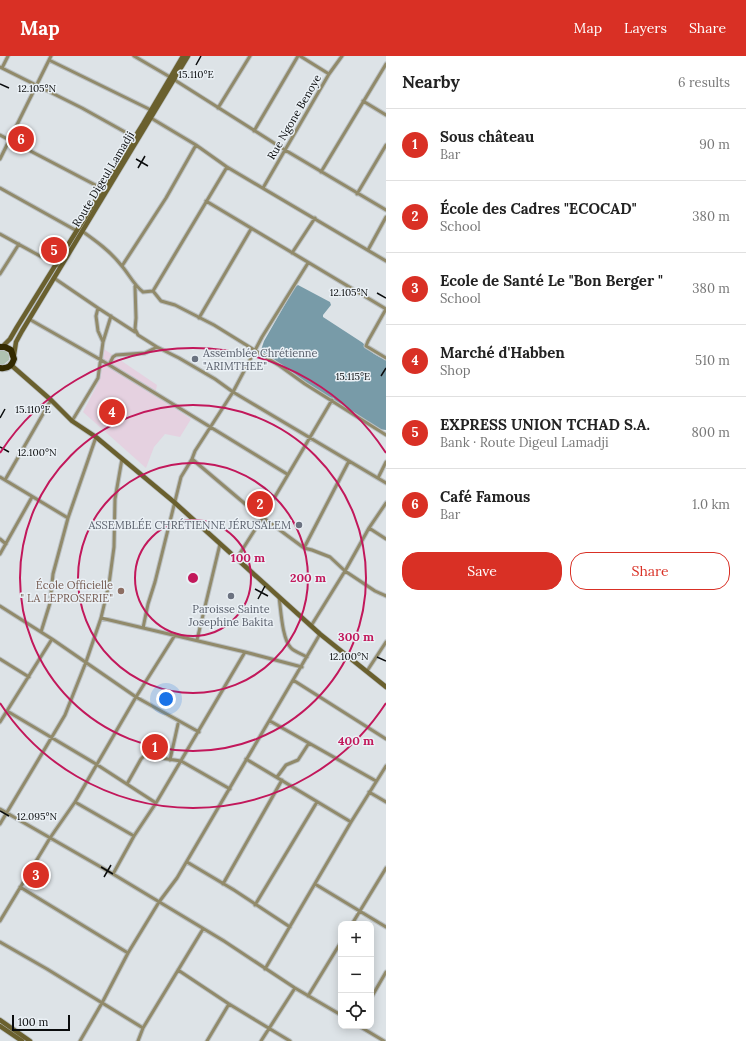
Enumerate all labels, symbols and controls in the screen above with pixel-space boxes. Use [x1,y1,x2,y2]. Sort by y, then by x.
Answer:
text: Map [20,16,60,40]
text: Map [574,19,602,37]
text: Layers [624,19,667,37]
text: Share [689,19,726,37]
text: 15.110°E [178,68,214,81]
text: Nearby [402,71,460,93]
street label: Rue Ngone Benoye [264,72,324,162]
text: 6 results [678,74,730,91]
text: 12.105°N [18,82,57,95]
pin: 6 [8,124,34,154]
text: Sous château [440,127,534,146]
street label: Route Digeul Lamadji [69,129,137,229]
text: 1 [412,136,418,153]
text: 90 m [699,136,730,153]
text: Bar [440,146,460,163]
text: École des Cadres "ECOCAD" [440,199,637,218]
text: 2 [412,208,418,225]
text: 380 m [692,208,730,225]
text: School [440,218,481,235]
pin: 5 [41,235,67,265]
text: Ecole de Santé Le "Bon Berger " [440,271,663,290]
text: 3 [411,280,419,297]
text: 380 m [692,280,730,297]
text: 12.105°N [330,286,369,299]
text: School [440,290,481,307]
text: Marché d'Habben [440,343,565,362]
place label: Assemblée Chrétienne "ARIMTHEE" [202,346,318,373]
text: 4 [411,352,419,369]
text: 510 m [695,352,730,369]
marker: Assemblée Chrétienne "ARIMTHEE" [190,354,200,364]
text: Shop [440,362,471,379]
text: 15.115°E [336,370,370,383]
pin: 4 [99,397,125,427]
text: 15.110°E [15,403,51,416]
text: EXPRESS UNION TCHAD S.A. [440,415,650,434]
text: 5 [411,424,419,441]
text: 800 m [692,424,730,441]
text: Bank · Route Digeul Lamadji [440,434,609,451]
text: 12.100°N [17,446,57,459]
text: Café Famous [440,487,530,506]
pin: 2 [247,489,273,519]
text: 6 [411,496,419,513]
text: 1.0 km [692,496,730,513]
text: Bar [440,506,460,523]
place label: ASSEMBLÉE CHRÉTIENNE JÉRUSALEM [87,518,291,532]
marker: ASSEMBLÉE CHRÉTIENNE JÉRUSALEM [294,520,304,530]
text: 100 m [231,550,265,565]
button: Save [402,552,562,590]
button: Share [570,552,730,590]
text: 200 m [290,570,326,585]
centre of rings [186,571,200,585]
place label: École Officielle " LA LEPROSERIE" [20,578,113,605]
marker: École Officielle " LA LEPROSERIE" [116,586,126,596]
marker: Paroisse Sainte Josephine Bakita [226,591,236,601]
place label: Paroisse Sainte Josephine Bakita [188,602,274,629]
text: 300 m [338,629,374,644]
text: 12.100°N [329,650,369,663]
your location [156,689,176,709]
pin: 1 [142,732,168,762]
text: 400 m [338,733,374,748]
text: 12.095°N [17,810,58,823]
pin: 3 [23,860,49,890]
map controls [338,921,374,1029]
button: + [338,921,374,957]
button: − [338,957,374,993]
button: locate [338,993,374,1029]
scale bar [12,1013,70,1032]
text: 100 m [18,1015,48,1029]

